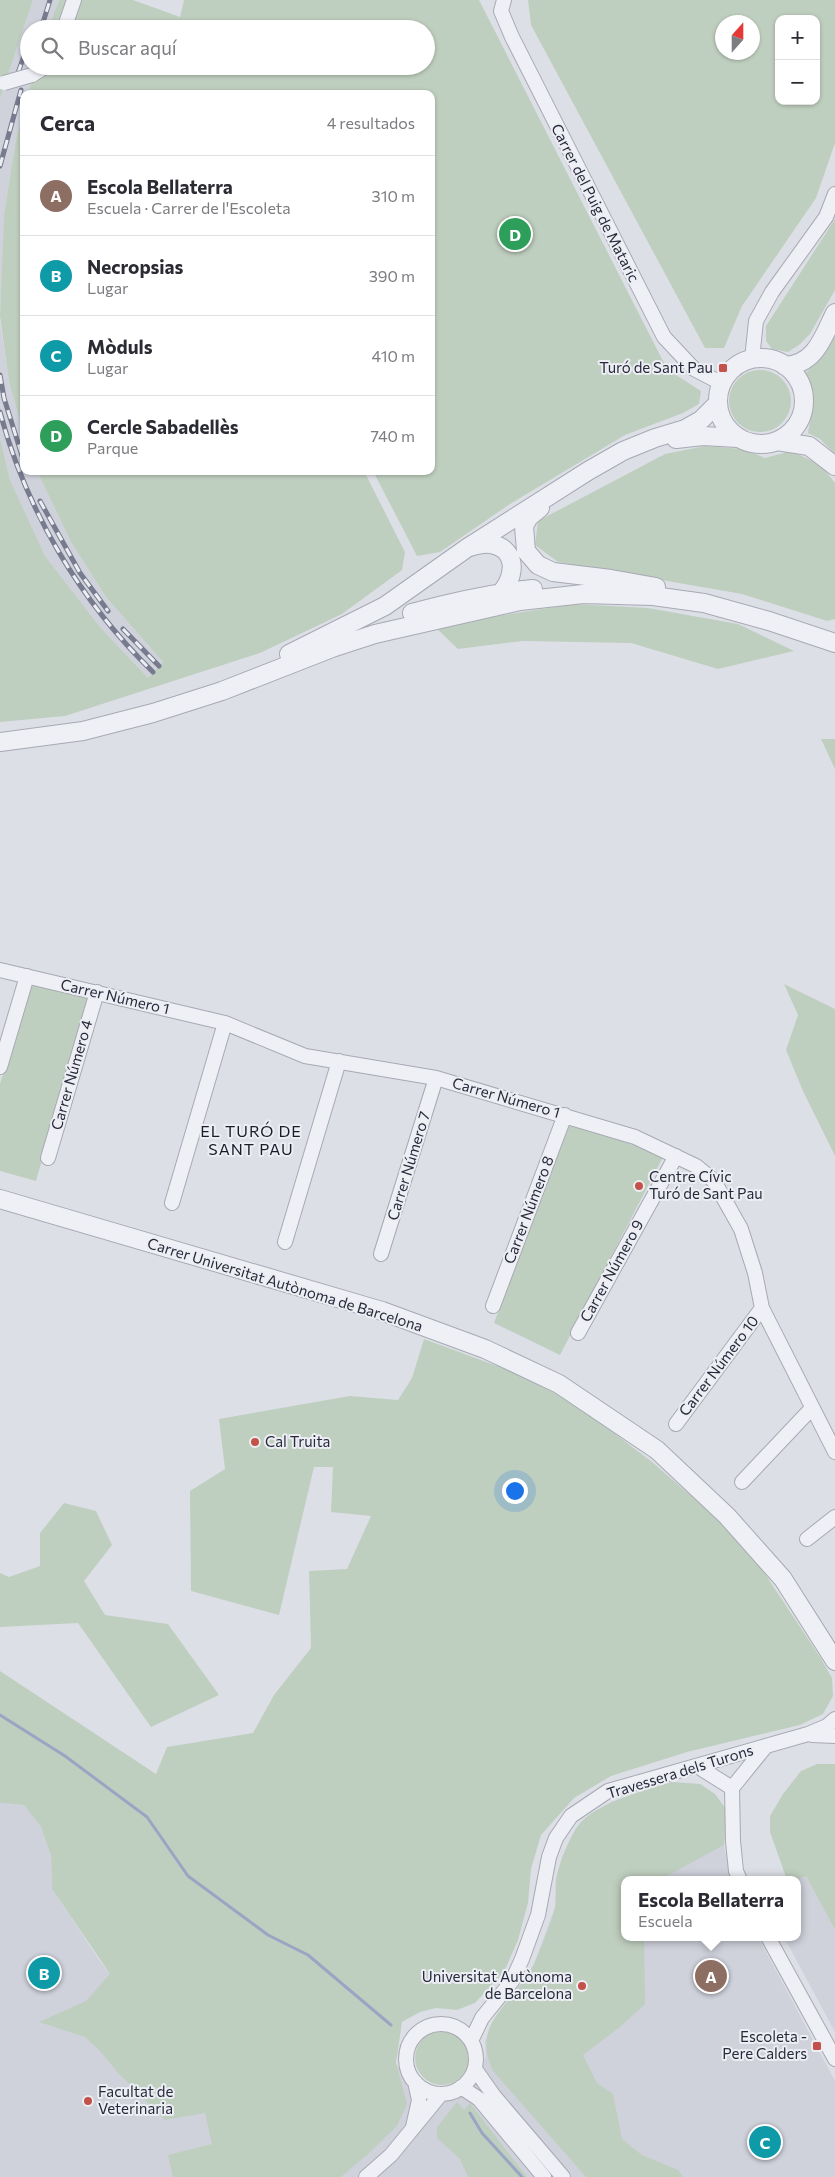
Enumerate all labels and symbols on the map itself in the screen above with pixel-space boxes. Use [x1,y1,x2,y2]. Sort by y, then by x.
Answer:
north arrow [715,15,760,60]
street label: Carrer del Puig de Mataric [548,120,644,285]
pin: D [499,215,531,253]
place label: Turó de Sant Pau [599,358,713,376]
marker: Turó de Sant Pau [717,362,729,374]
street label: Carrer Número 1 [59,975,171,1017]
street label: Carrer Número 4 [47,1018,95,1132]
street label: Carrer Número 1 [450,1073,562,1121]
street label: Carrer Número 7 [383,1109,433,1222]
district label: EL TURÓ DE SANT PAU [200,1121,302,1158]
street label: Carrer Número 8 [499,1153,557,1266]
place label: Centre Cívic Turó de Sant Pau [649,1167,763,1202]
marker: Centre Cívic Turó de Sant Pau [633,1180,645,1192]
street label: Carrer Número 9 [576,1216,647,1325]
street label: Carrer Universitat Autònoma de Barcelona [145,1233,425,1335]
street label: Carrer Número 10 [675,1312,762,1419]
place label: Cal Truita [265,1432,330,1450]
marker: Cal Truita [249,1436,261,1448]
your location [502,1478,528,1504]
street label: Travessera dels Turons [604,1740,755,1802]
pin: B [28,1954,60,1992]
pin: A [695,1957,727,1995]
place label: Universitat Autònoma de Barcelona [422,1967,572,2002]
marker: Universitat Autònoma de Barcelona [576,1980,588,1992]
place label: Escoleta - Pere Calders [722,2027,807,2062]
marker: Escoleta - Pere Calders [811,2040,823,2052]
place label: Facultat de Veterinaria [98,2082,173,2117]
marker: Facultat de Veterinaria [82,2095,94,2107]
pin: C [749,2123,781,2161]

